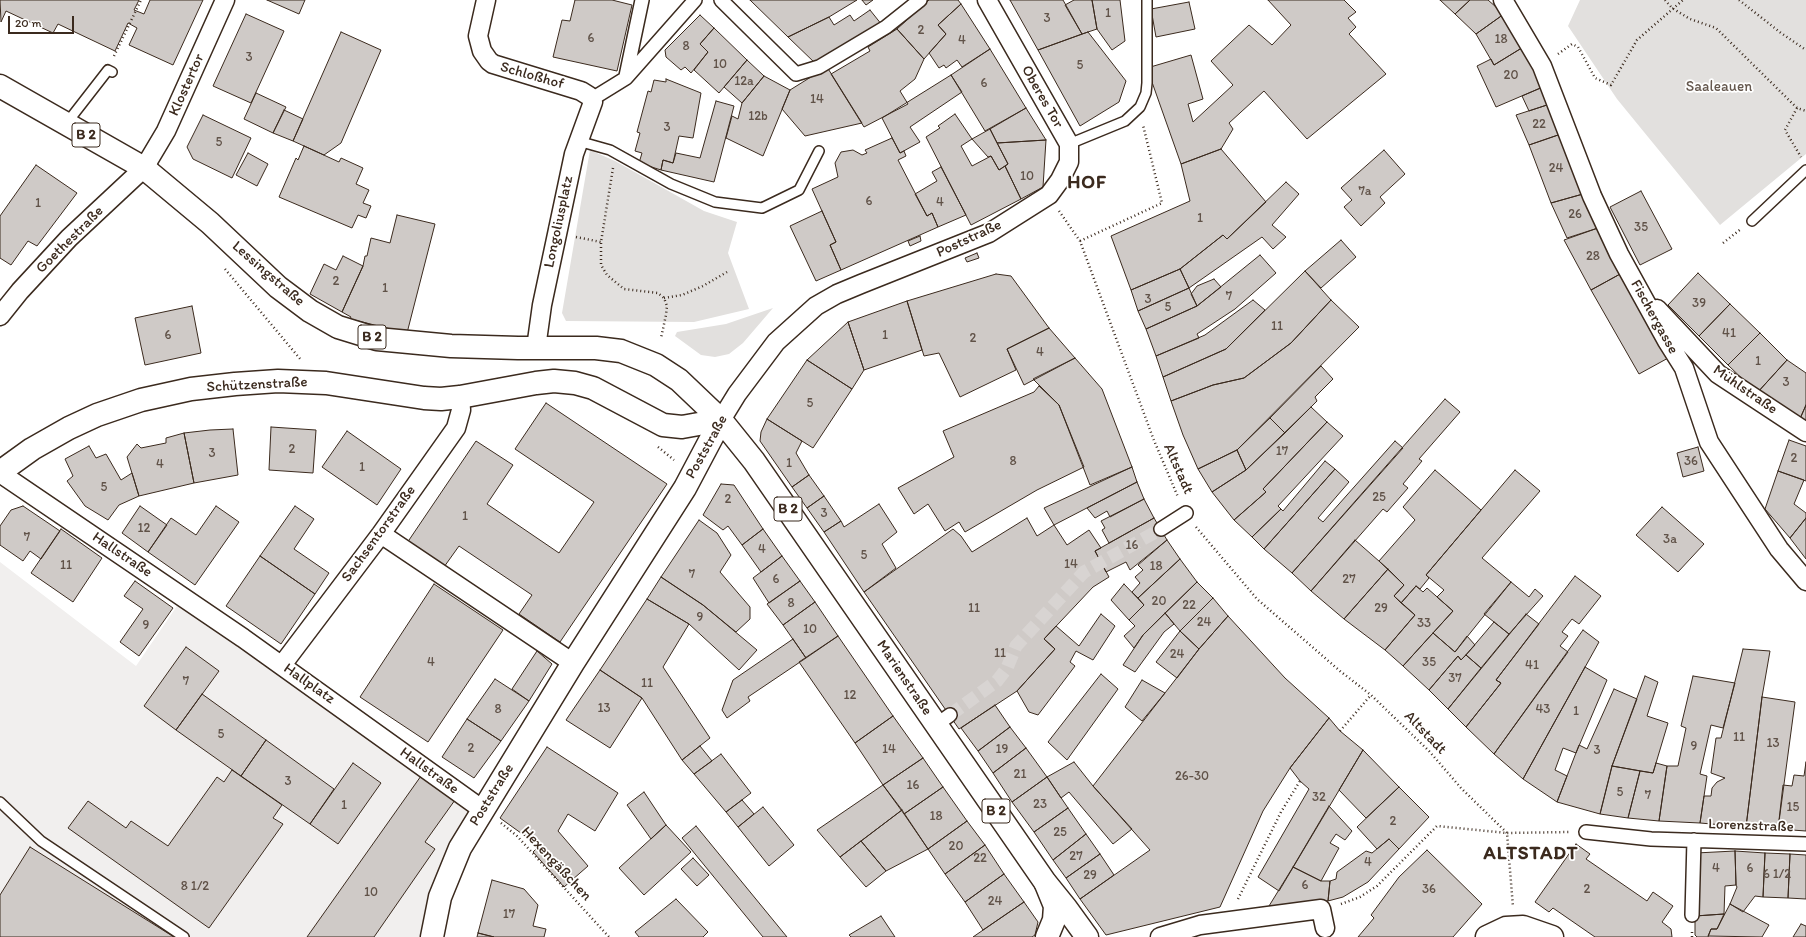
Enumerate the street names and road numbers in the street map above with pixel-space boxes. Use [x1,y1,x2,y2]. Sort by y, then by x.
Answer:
street label: Klostertor [165,51,209,119]
street label: Schloßhof [498,58,566,94]
street label: Oberes Tor [1017,62,1067,132]
road number: B 2 [72,123,100,147]
street label: Longoliusplatz [540,174,578,270]
street label: Goethestraße [33,203,107,277]
street label: Poststraße [934,216,1004,262]
street label: Lessingstraße [228,238,308,310]
street label: Fischergasse [1626,277,1682,357]
road number: B 2 [358,325,386,349]
street label: Mühlstraße [1709,361,1781,419]
street label: Schützenstraße [206,373,308,397]
street label: Poststraße [682,412,732,482]
street label: Altstadt [1159,441,1197,497]
street label: Sachsentorstraße [338,482,420,586]
road number: B 2 [774,497,802,521]
street label: Hallstraße [89,528,155,582]
street label: Marienstraße [872,637,936,719]
street label: Hallplatz [280,660,338,708]
street label: Altstadt [1400,708,1450,758]
street label: Hallstraße [396,744,462,798]
street label: Poststraße [466,761,518,829]
road number: B 2 [982,799,1010,823]
street label: Lorenzstraße [1708,816,1794,836]
street label: Hexengäßchen [517,823,595,905]

